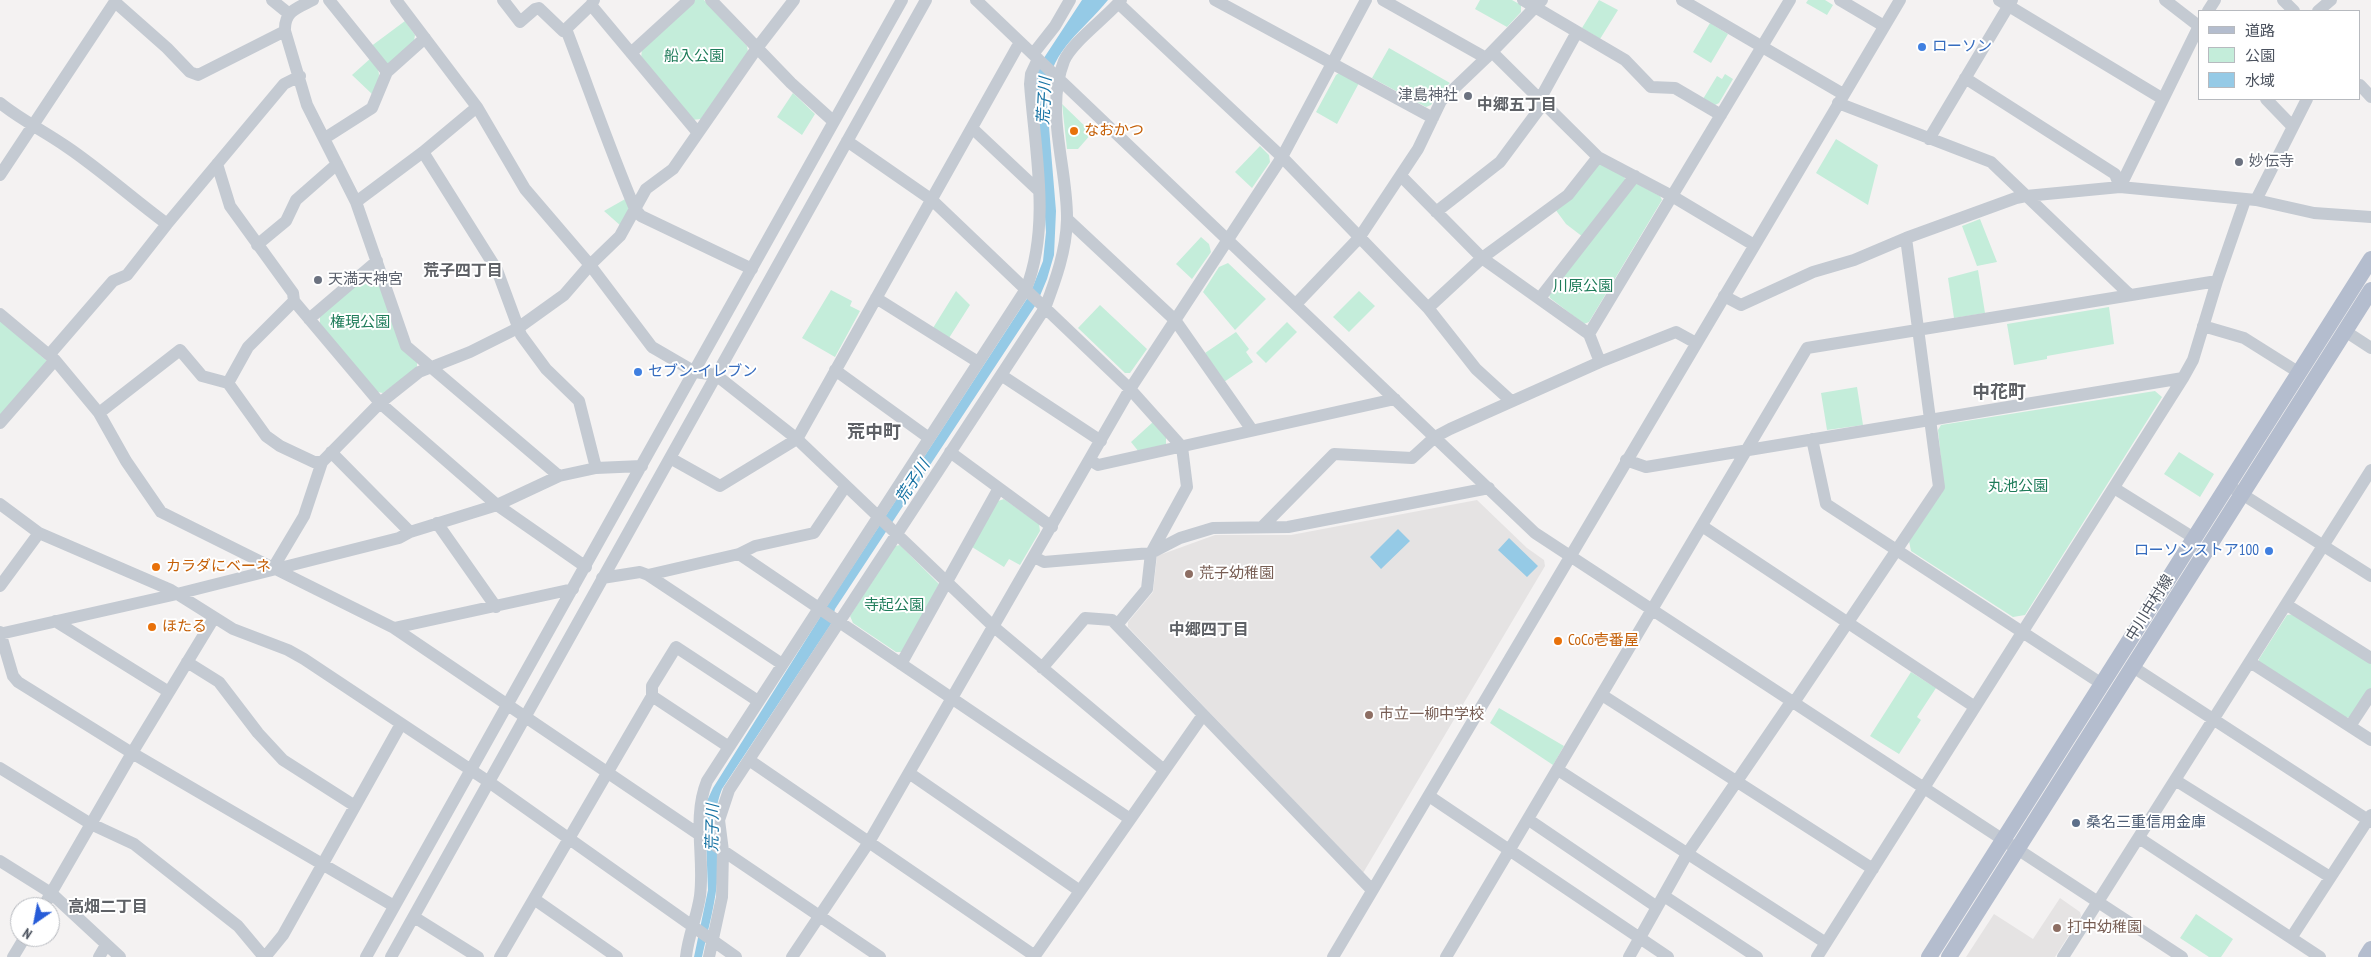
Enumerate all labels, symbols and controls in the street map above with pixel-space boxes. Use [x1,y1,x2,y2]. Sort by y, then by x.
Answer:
legend [2198,10,2361,100]
text: 道路 [2245,21,2275,40]
place label: ローソン [1932,38,1992,56]
marker: ローソン [1916,41,1928,53]
text: 公園 [2245,46,2275,65]
park label: 船入公園 [664,48,724,66]
text: 水域 [2245,71,2275,90]
water label: 荒子川 [1034,77,1056,125]
place label: 津島神社 [1398,87,1458,105]
marker: 津島神社 [1462,90,1474,102]
district label: 中郷五丁目 [1477,95,1557,115]
place label: なおかつ [1084,122,1144,140]
marker: なおかつ [1068,125,1080,137]
place label: 妙伝寺 [2249,153,2294,171]
marker: 妙伝寺 [2233,156,2245,168]
district label: 荒子四丁目 [423,261,503,281]
place label: 天満天神宮 [328,271,403,289]
marker: 天満天神宮 [312,274,324,286]
park label: 川原公園 [1553,278,1613,296]
park label: 権現公園 [330,314,390,332]
place label: セブン-イレブン [648,363,757,381]
marker: セブン-イレブン [632,366,644,378]
district label: 中花町 [1972,382,2026,404]
district label: 荒中町 [847,422,901,444]
water label: 荒子川 [892,457,934,507]
park label: 丸池公園 [1988,478,2048,496]
place label: ローソンストア100 [2134,542,2259,560]
marker: ローソンストア100 [2263,545,2275,557]
place label: カラダにベーネ [166,558,271,576]
marker: カラダにベーネ [150,561,162,573]
place label: 荒子幼稚園 [1199,565,1274,583]
marker: 荒子幼稚園 [1183,568,1195,580]
street label: 中川中村線 [2122,571,2178,645]
park label: 寺起公園 [864,597,924,615]
place label: ほたる [162,618,207,636]
district label: 中郷四丁目 [1169,620,1249,640]
marker: ほたる [146,621,158,633]
place label: CoCo壱番屋 [1568,632,1639,650]
marker: CoCo壱番屋 [1552,635,1564,647]
place label: 市立一柳中学校 [1379,706,1484,724]
marker: 市立一柳中学校 [1363,709,1375,721]
water label: 荒子川 [703,804,723,852]
place label: 桑名三重信用金庫 [2086,814,2206,832]
marker: 桑名三重信用金庫 [2070,817,2082,829]
north arrow [10,897,60,947]
district label: 高畑二丁目 [68,897,148,917]
place label: 打中幼稚園 [2067,919,2142,937]
marker: 打中幼稚園 [2051,922,2063,934]
text: N [19,924,35,943]

